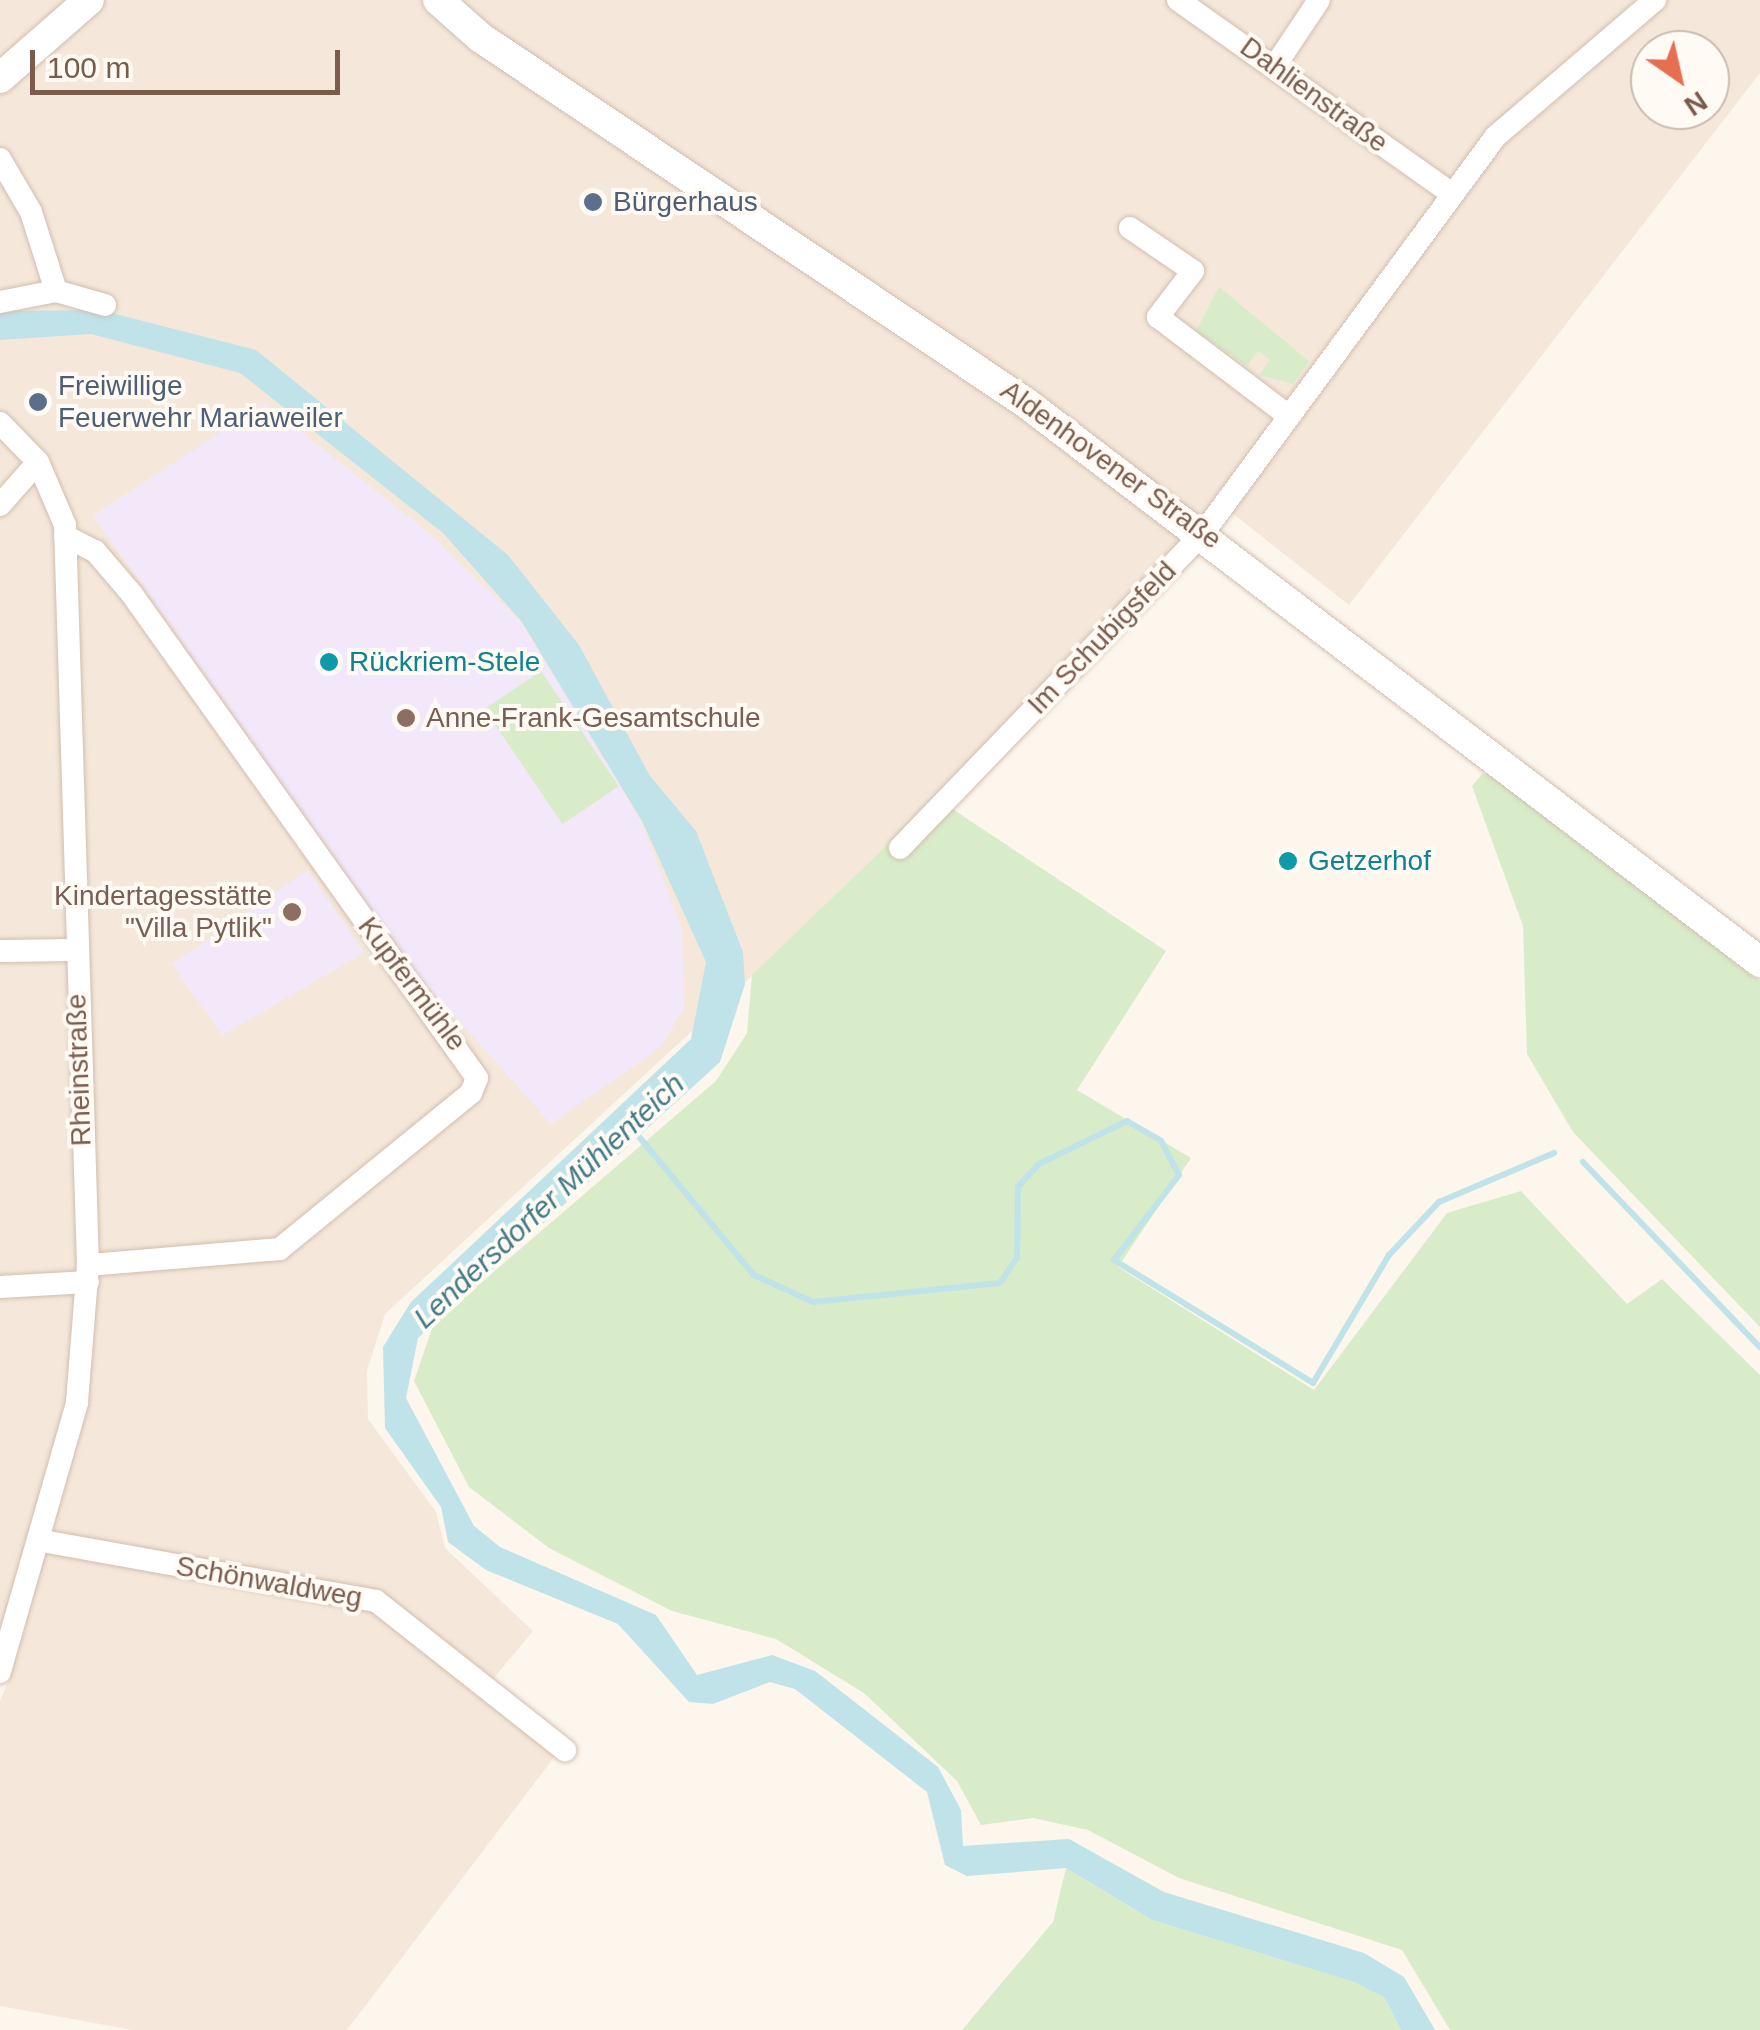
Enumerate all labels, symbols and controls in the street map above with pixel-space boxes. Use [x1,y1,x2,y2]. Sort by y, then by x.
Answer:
scale bar [35,30,345,92]
street label: Dahlienstraße [1234,30,1394,160]
north arrow [1630,30,1730,130]
text: 100 m [47,51,130,84]
text: N [1679,85,1713,122]
place label: Bürgerhaus [613,185,758,219]
marker: Bürgerhaus [582,191,604,213]
place label: Freiwillige Feuerwehr Mariaweiler [58,369,343,435]
street label: Aldenhovener Straße [994,374,1228,556]
marker: Freiwillige Feuerwehr Mariaweiler [27,391,49,413]
street label: Im Schubigsfeld [1021,555,1183,721]
place label: Rückriem-Stele [349,645,540,679]
marker: Rückriem-Stele [318,651,340,673]
place label: Anne-Frank-Gesamtschule [426,701,761,735]
marker: Anne-Frank-Gesamtschule [395,707,417,729]
place label: Getzerhof [1308,844,1431,878]
marker: Getzerhof [1277,850,1299,872]
place label: Kindertagesstätte "Villa Pytlik" [54,879,272,945]
marker: Kindertagesstätte "Villa Pytlik" [281,901,303,923]
street label: Kupfermühle [351,910,473,1058]
street label: Rheinstraße [60,993,98,1147]
water label: Lendersdorfer Mühlenteich [406,1066,692,1336]
street label: Schönwaldweg [173,1549,365,1615]

